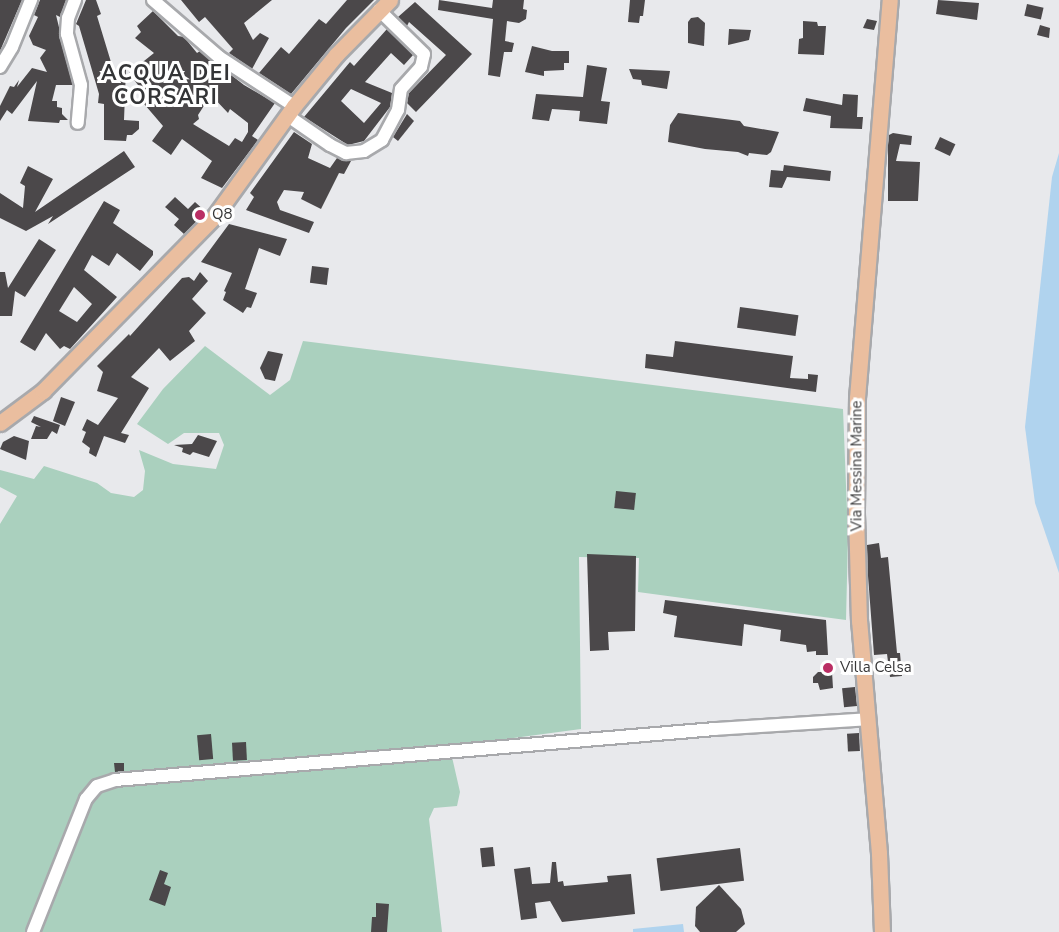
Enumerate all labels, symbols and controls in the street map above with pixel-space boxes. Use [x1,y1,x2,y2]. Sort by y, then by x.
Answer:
district label: ACQUA DEI CORSARI [101,60,231,110]
place label: Q8 [212,206,233,224]
marker: Q8 [193,208,207,222]
street label: Via Messina Marine [848,401,866,531]
place label: Villa Celsa [840,659,912,677]
marker: Villa Celsa [821,661,835,675]

